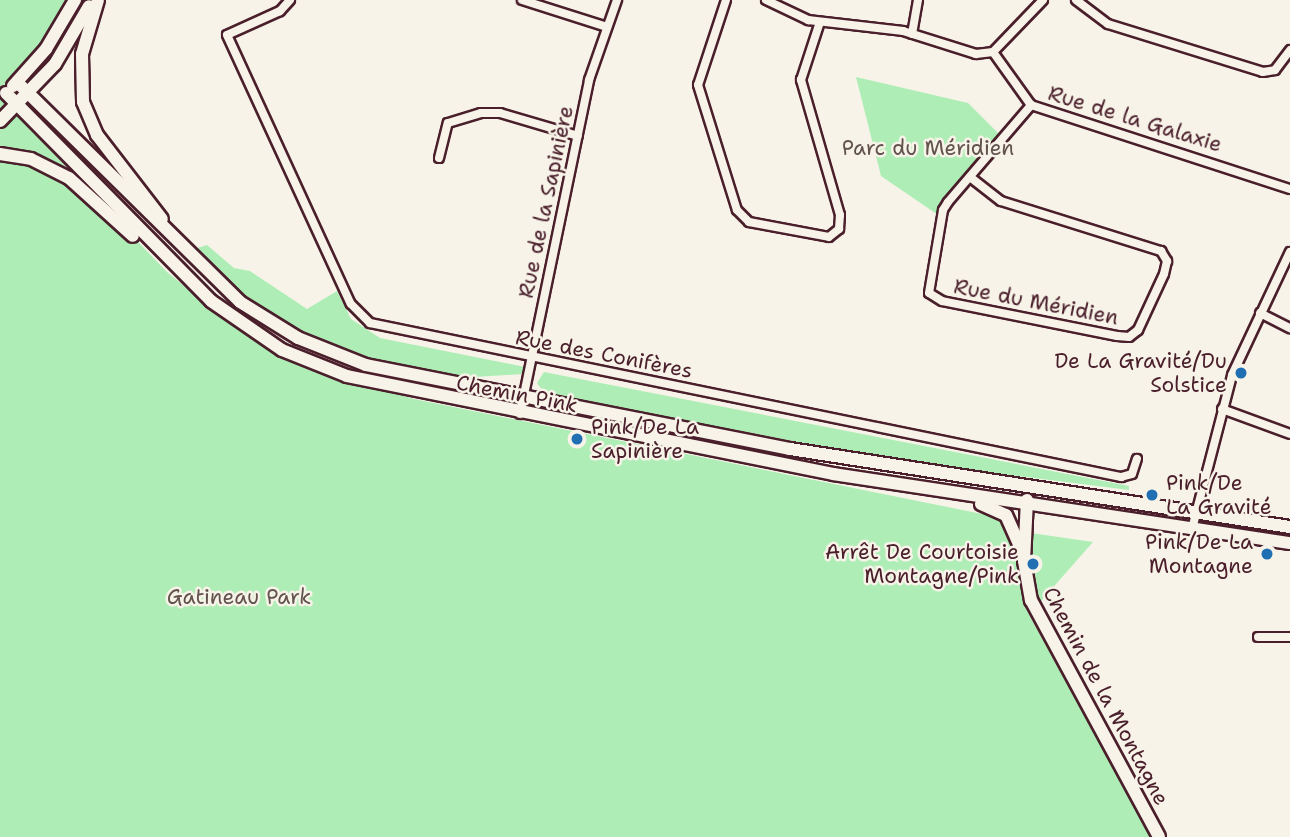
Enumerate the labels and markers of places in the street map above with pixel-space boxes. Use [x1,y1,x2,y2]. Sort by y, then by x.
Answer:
place label: De La Gravité/Du Solstice [1054,348,1227,398]
marker: De La Gravité/Du Solstice [1233,365,1249,381]
place label: Pink/De La Sapinière [591,414,699,464]
marker: Pink/De La Sapinière [569,431,585,447]
place label: Pink/De La Gravité [1166,470,1272,520]
marker: Pink/De La Gravité [1144,487,1160,503]
place label: Pink/De La Montagne [1145,529,1253,579]
place label: Arrêt De Courtoisie Montagne/Pink [825,539,1019,589]
marker: Pink/De La Montagne [1259,546,1275,562]
marker: Arrêt De Courtoisie Montagne/Pink [1025,556,1041,572]

